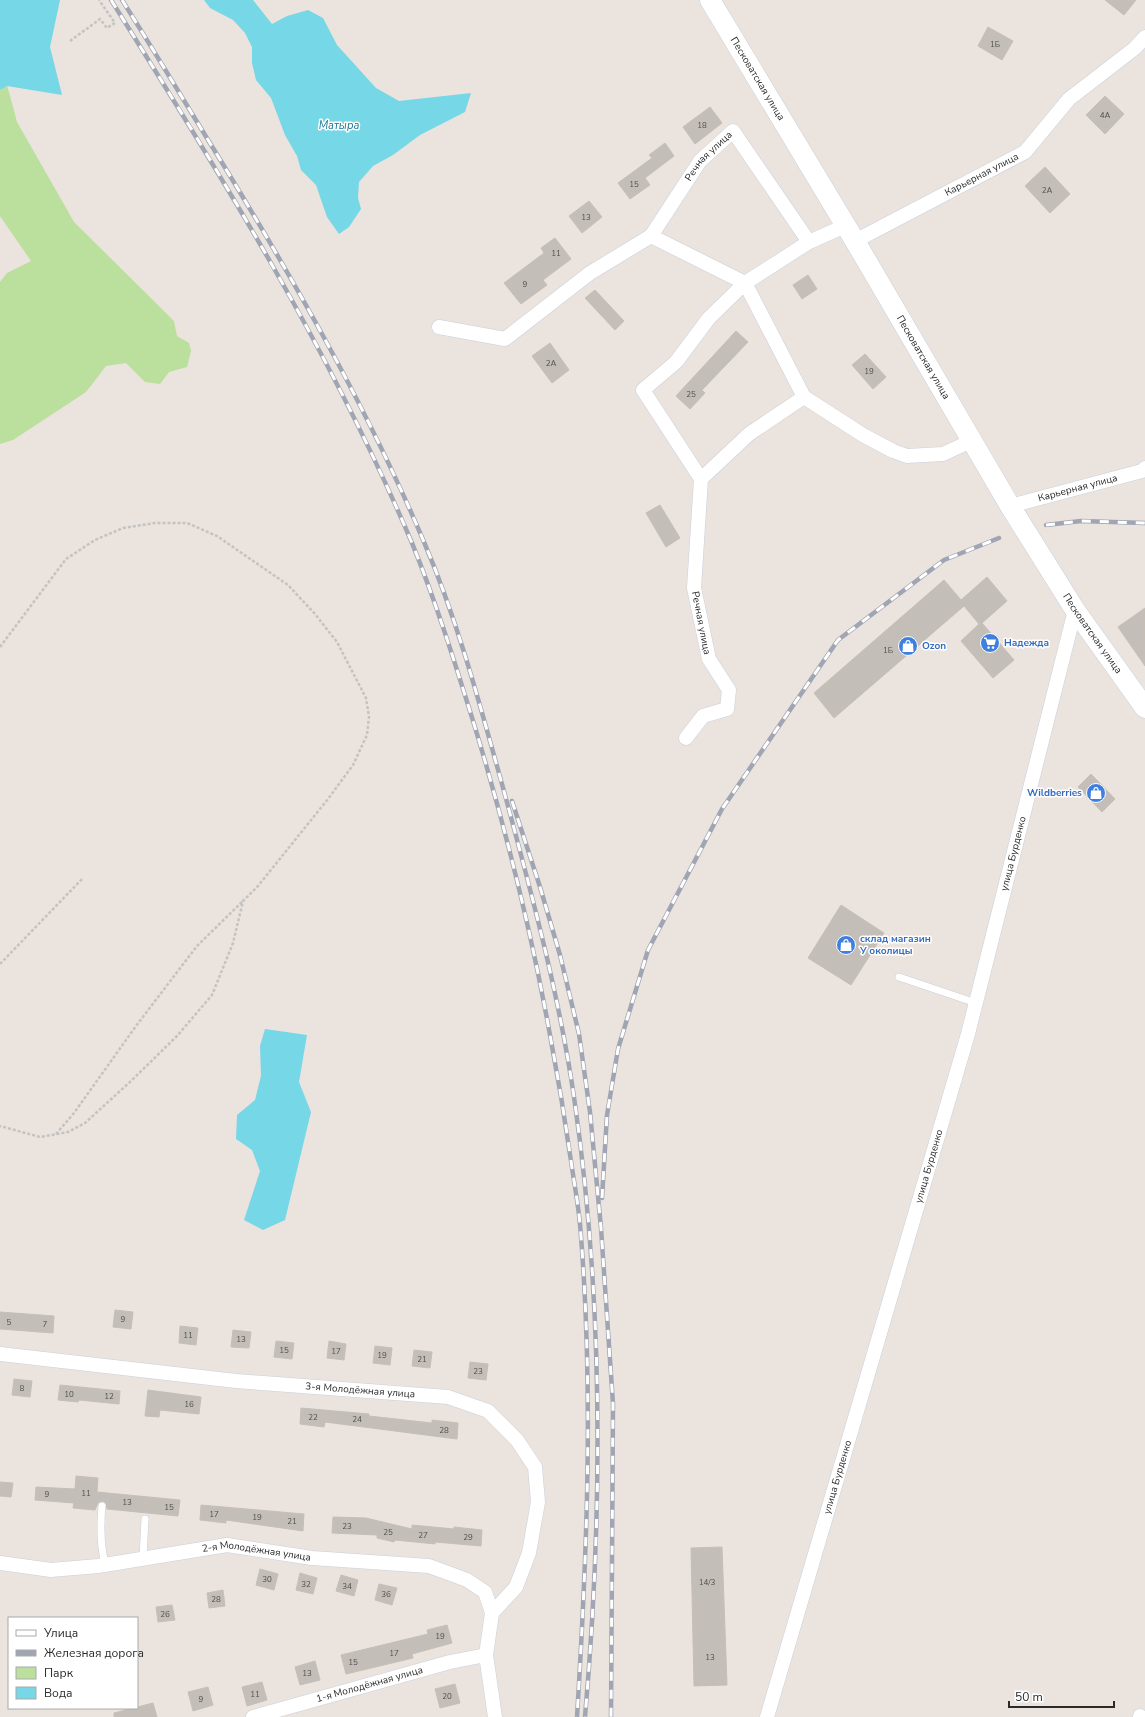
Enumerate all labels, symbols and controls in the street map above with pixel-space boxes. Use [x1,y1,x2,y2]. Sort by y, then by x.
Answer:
street label: Песковатская улица [727,34,788,123]
house number: 1Б [990,39,1000,50]
house number: 4А [1100,110,1110,121]
water label: Матыра [319,118,359,133]
house number: 18 [697,120,707,131]
street label: Речная улица [682,128,735,184]
street label: Карьерная улица [942,150,1021,200]
house number: 15 [629,179,639,190]
house number: 2А [1042,185,1052,196]
house number: 13 [581,212,591,223]
house number: 11 [551,248,561,259]
house number: 9 [523,279,528,290]
street label: Песковатская улица [893,313,953,402]
house number: 2А [546,358,556,369]
house number: 19 [864,366,874,377]
house number: 25 [686,389,696,400]
street label: Карьерная улица [1036,471,1119,505]
street label: Речная улица [688,590,714,656]
street label: Песковатская улица [1059,591,1125,676]
supermarket icon: Надежда [979,632,1001,654]
shop icon: Ozon [897,635,919,657]
place label: Надежда [1004,636,1049,650]
place label: Ozon [922,639,946,653]
house number: 1Б [883,645,893,656]
shop icon: Wildberries [1085,782,1107,804]
place label: Wildberries [1027,786,1082,800]
street label: улица Бурденко [997,815,1030,892]
place label: склад магазин У околицы [859,932,931,958]
shop icon: склад магазин У околицы [835,934,857,956]
street label: улица Бурденко [912,1127,947,1205]
house number: 9 [121,1314,126,1325]
house number: 5 [7,1317,12,1328]
house number: 7 [43,1319,48,1330]
house number: 11 [183,1330,193,1341]
house number: 13 [236,1334,246,1345]
house number: 15 [279,1345,289,1356]
house number: 17 [331,1346,341,1357]
house number: 19 [377,1350,387,1361]
house number: 21 [417,1354,427,1365]
house number: 23 [473,1366,483,1377]
street label: 3-я Молодёжная улица [305,1379,416,1401]
house number: 8 [20,1383,25,1394]
house number: 10 [64,1389,74,1400]
house number: 12 [104,1391,114,1402]
house number: 16 [184,1399,194,1410]
house number: 22 [308,1412,318,1423]
house number: 24 [352,1414,362,1425]
house number: 28 [439,1425,449,1436]
street label: улица Бурденко [820,1438,855,1516]
house number: 11 [81,1488,91,1499]
house number: 9 [45,1489,50,1500]
house number: 13 [122,1497,132,1508]
house number: 15 [164,1502,174,1513]
house number: 17 [209,1509,219,1520]
house number: 19 [252,1512,262,1523]
house number: 21 [287,1516,297,1527]
house number: 23 [342,1521,352,1532]
house number: 25 [383,1527,393,1538]
house number: 27 [418,1530,428,1541]
house number: 29 [463,1532,473,1543]
street label: 2-я Молодёжная улица [201,1538,312,1565]
house number: 30 [262,1574,272,1585]
house number: 14/3 [699,1577,716,1588]
house number: 32 [301,1579,311,1590]
house number: 34 [342,1581,352,1592]
house number: 36 [381,1589,391,1600]
house number: 28 [211,1594,221,1605]
house number: 26 [160,1609,170,1620]
legend [8,1617,138,1709]
text: Улица [43,1625,78,1641]
house number: 19 [435,1631,445,1642]
text: Железная дорога [44,1645,144,1661]
house number: 17 [389,1648,399,1659]
house number: 13 [705,1652,715,1663]
house number: 15 [348,1657,358,1668]
street label: 1-я Молодёжная улица [315,1663,424,1706]
text: Парк [44,1665,74,1681]
house number: 13 [302,1668,312,1679]
scale bar [1009,1683,1114,1709]
text: Вода [44,1685,72,1701]
house number: 11 [250,1689,260,1700]
text: 50 m [1015,1689,1043,1705]
house number: 20 [442,1691,452,1702]
house number: 9 [199,1694,204,1705]

